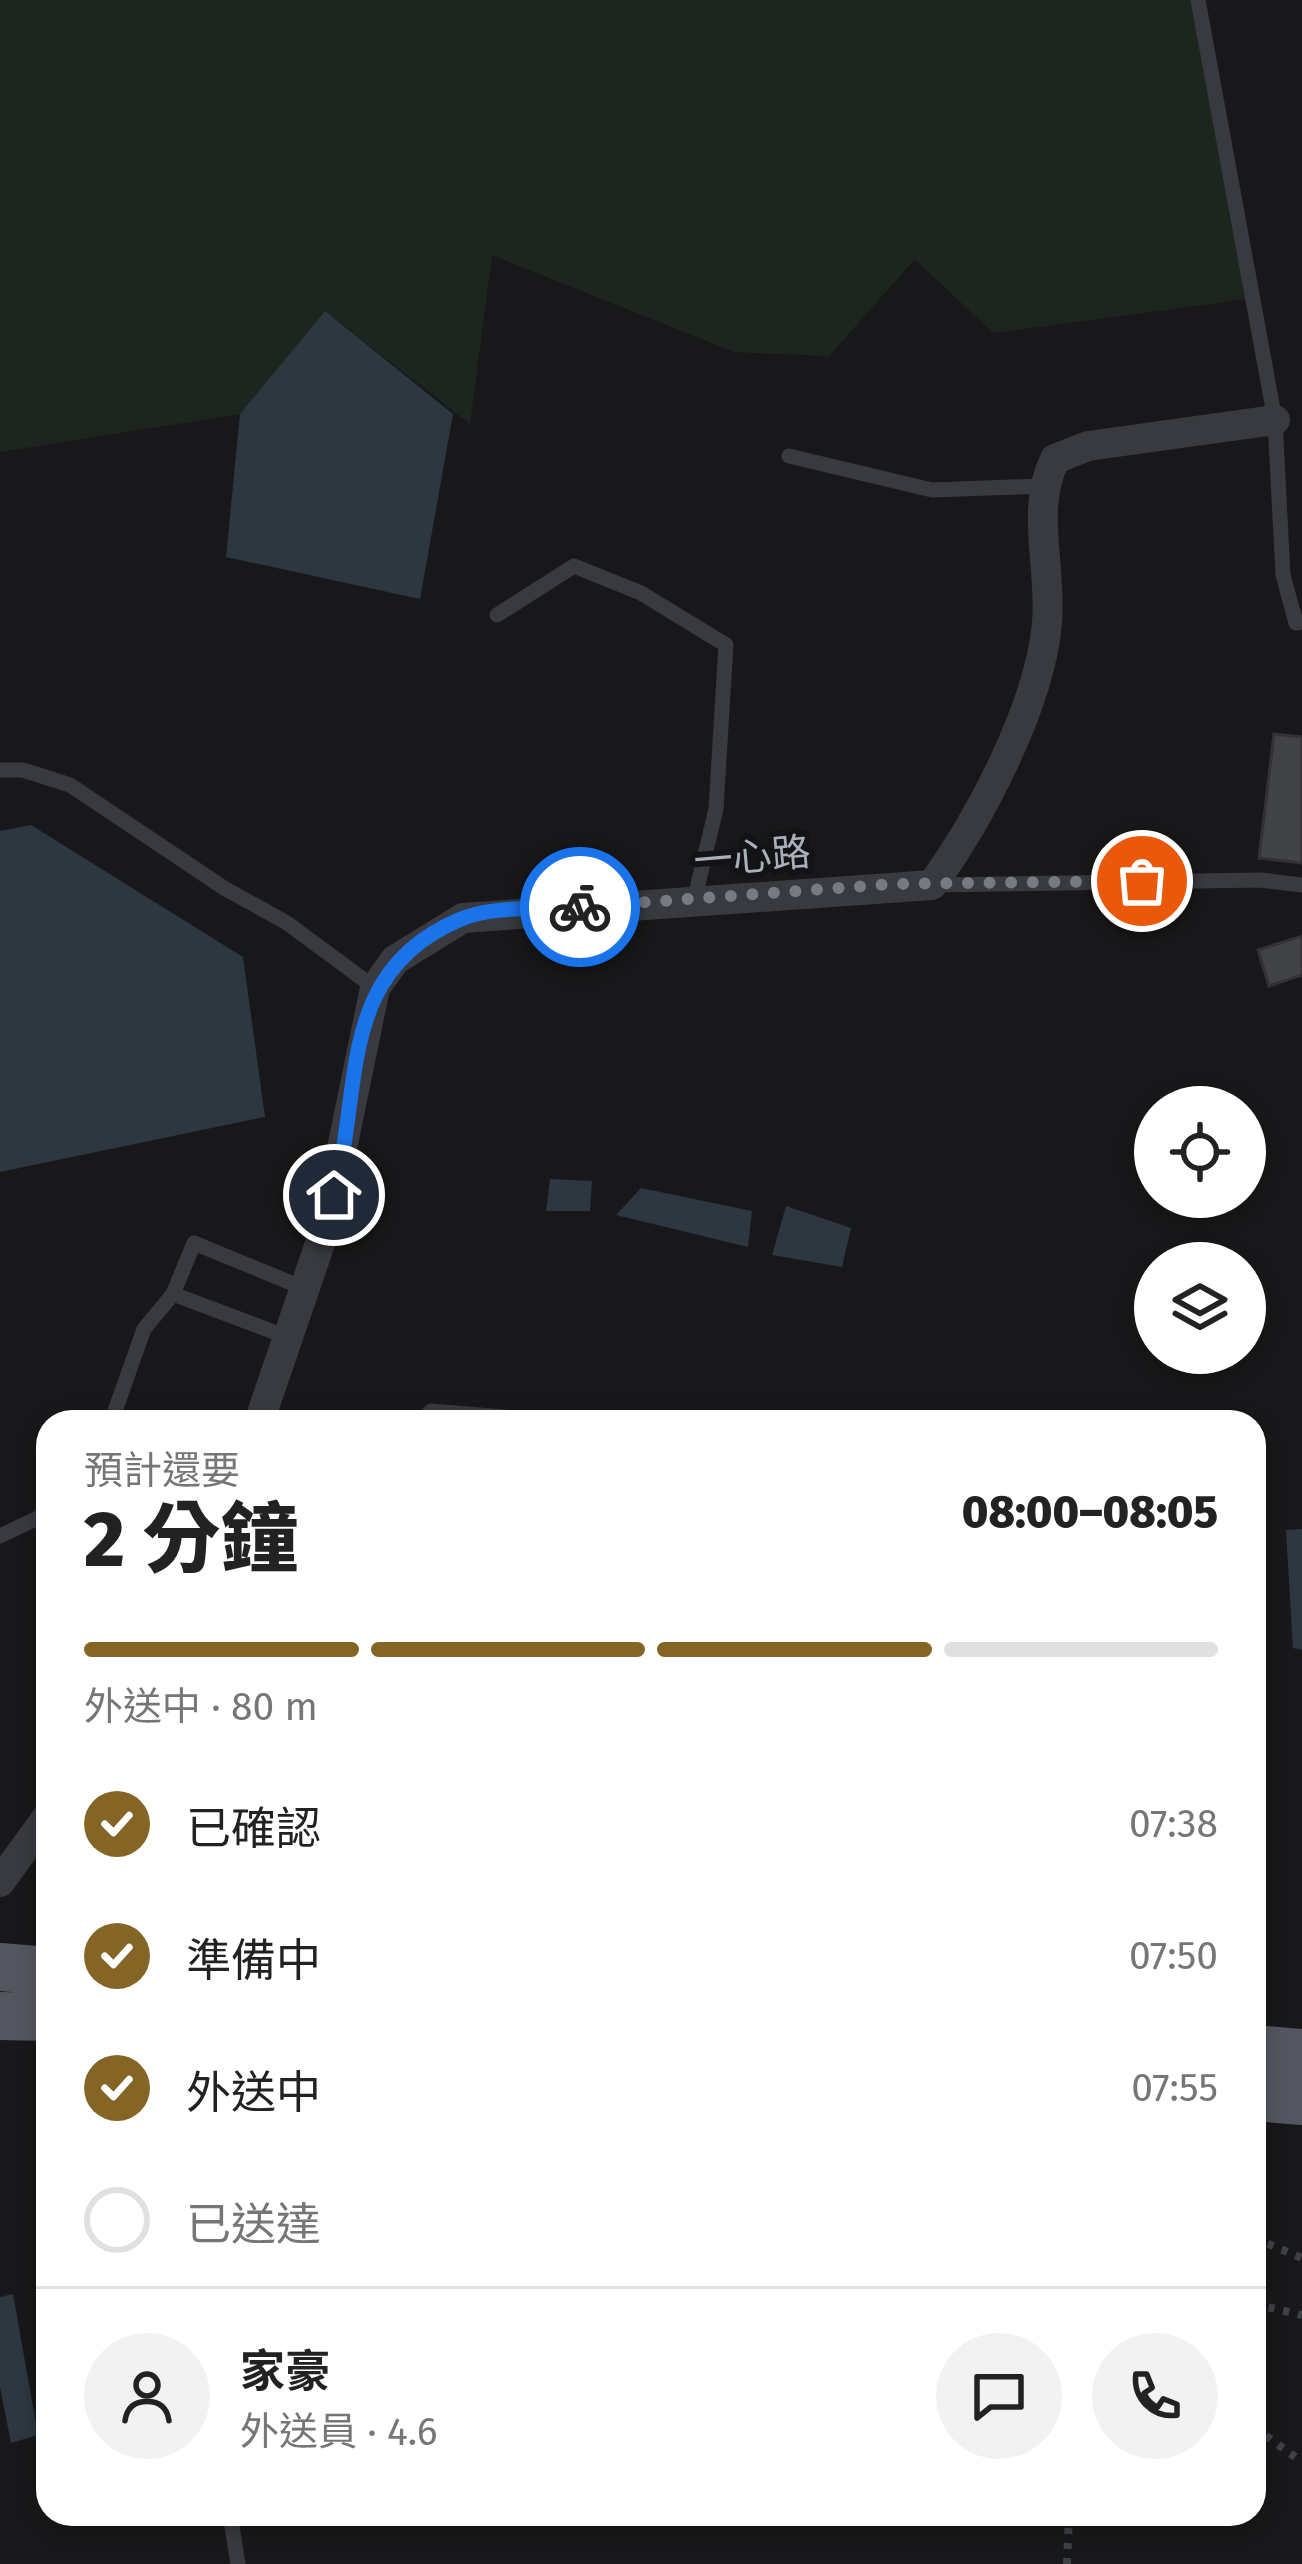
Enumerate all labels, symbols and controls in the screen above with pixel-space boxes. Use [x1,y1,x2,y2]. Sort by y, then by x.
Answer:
street label: 一心路 [692,829,812,885]
pin [1091,830,1193,932]
courier [520,847,640,967]
icon: bag [1109,848,1175,914]
icon: bike [547,874,613,940]
map controls [1134,1086,1266,1374]
button: locate [1134,1086,1266,1218]
pin [283,1144,385,1246]
icon: home [301,1162,367,1228]
button: layers [1134,1242,1266,1374]
text: 預計還要 [84,1448,240,1494]
text: 08:00–08:05 [962,1485,1218,1539]
text: 2 分鐘 [84,1493,299,1587]
text: 外送中 · 80 m [84,1684,318,1730]
icon: check [84,1791,150,1857]
text: 07:38 [1129,1801,1218,1847]
text: 已確認 [186,1802,321,1856]
icon: check [84,1923,150,1989]
text: 07:50 [1129,1933,1218,1979]
text: 準備中 [186,1934,321,1988]
icon: check [84,2055,150,2121]
text: 07:55 [1131,2065,1218,2111]
text: 外送中 [186,2066,321,2120]
text: 已送達 [186,2198,321,2252]
button: person [84,2333,210,2459]
button: chat [936,2333,1062,2459]
button: phone [1092,2333,1218,2459]
text: 家豪 [240,2345,330,2399]
text: 外送員 · 4.6 [240,2409,438,2455]

